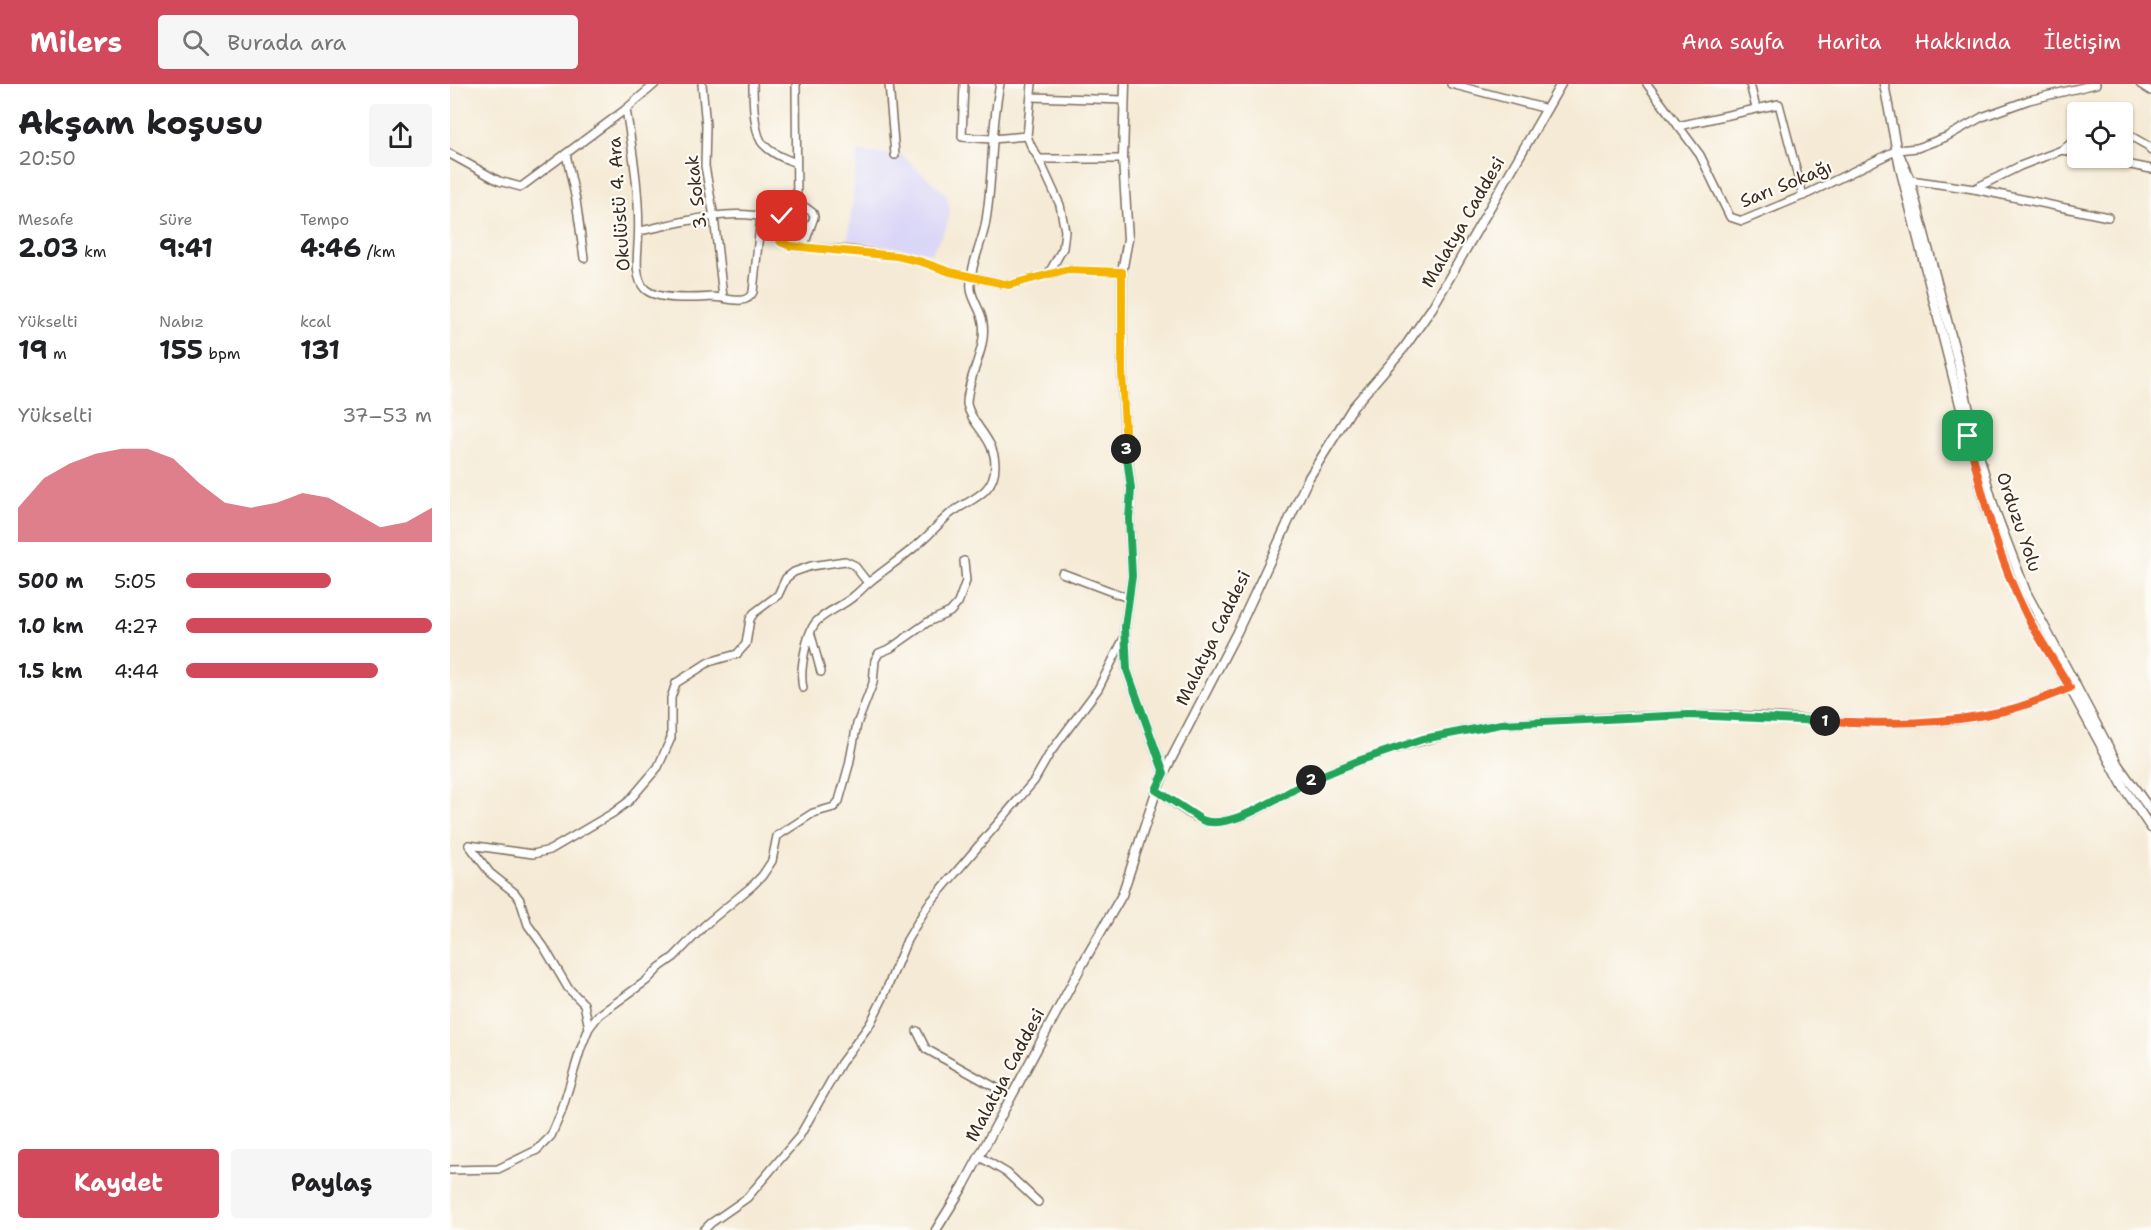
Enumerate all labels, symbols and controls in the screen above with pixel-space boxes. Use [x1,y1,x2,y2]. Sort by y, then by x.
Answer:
search box [158,15,578,69]
text: Milers [30,23,122,61]
icon: search [179,26,212,59]
text: Burada ara [227,28,346,57]
text: Ana sayfa [1682,28,1784,56]
text: Harita [1817,28,1882,56]
text: Hakkında [1915,28,2011,56]
text: İletişim [2044,28,2121,56]
text: Akşam koşusu [18,100,264,145]
map controls [2067,102,2133,168]
button: locate [2067,102,2133,168]
button: share [369,104,432,167]
street label: Okulüstü 4. Ara [602,136,636,272]
text: 20:50 [18,145,76,171]
street label: Malatya Caddesi [1416,152,1510,292]
street label: 3. Sokak [680,154,712,230]
street label: Sarı Sokağı [1737,155,1835,213]
pin [756,190,807,241]
icon: check [765,199,798,232]
text: Mesafe [18,209,74,230]
text: Süre [159,209,193,230]
text: Tempo [300,209,349,230]
text: 2.03 [18,230,78,265]
text: 9:41 [159,230,213,265]
text: 4:46 [300,230,361,265]
text: km [78,241,107,262]
text: /km [361,241,395,262]
text: Yükselti [18,311,78,332]
text: Nabız [159,311,204,332]
text: kcal [300,311,331,332]
text: 19 [18,332,48,367]
text: 155 [159,332,203,367]
text: 131 [300,332,340,367]
text: m [48,343,67,364]
text: bpm [203,343,241,364]
text: Yükselti [18,402,93,428]
text: 37–53 m [342,402,432,428]
pin [1942,410,1993,461]
icon: arrive [1951,419,1984,452]
pin: 3 [1111,434,1141,464]
text: 3 [1120,438,1132,459]
street label: Orduzu Yolu [1991,469,2047,575]
street label: Malatya Caddesi [1170,566,1256,710]
text: 500 m [18,568,84,594]
text: 5:05 [114,568,156,594]
text: 1.0 km [18,613,83,639]
text: 4:27 [114,613,158,639]
text: 1.5 km [18,658,82,684]
text: 4:44 [114,658,159,684]
pin: 1 [1810,706,1840,736]
text: 1 [1821,710,1829,731]
pin: 2 [1296,765,1326,795]
text: 2 [1305,769,1317,790]
street label: Malatya Caddesi [960,1004,1050,1146]
button: Kaydet [18,1149,219,1218]
button: Paylaş [231,1149,432,1218]

